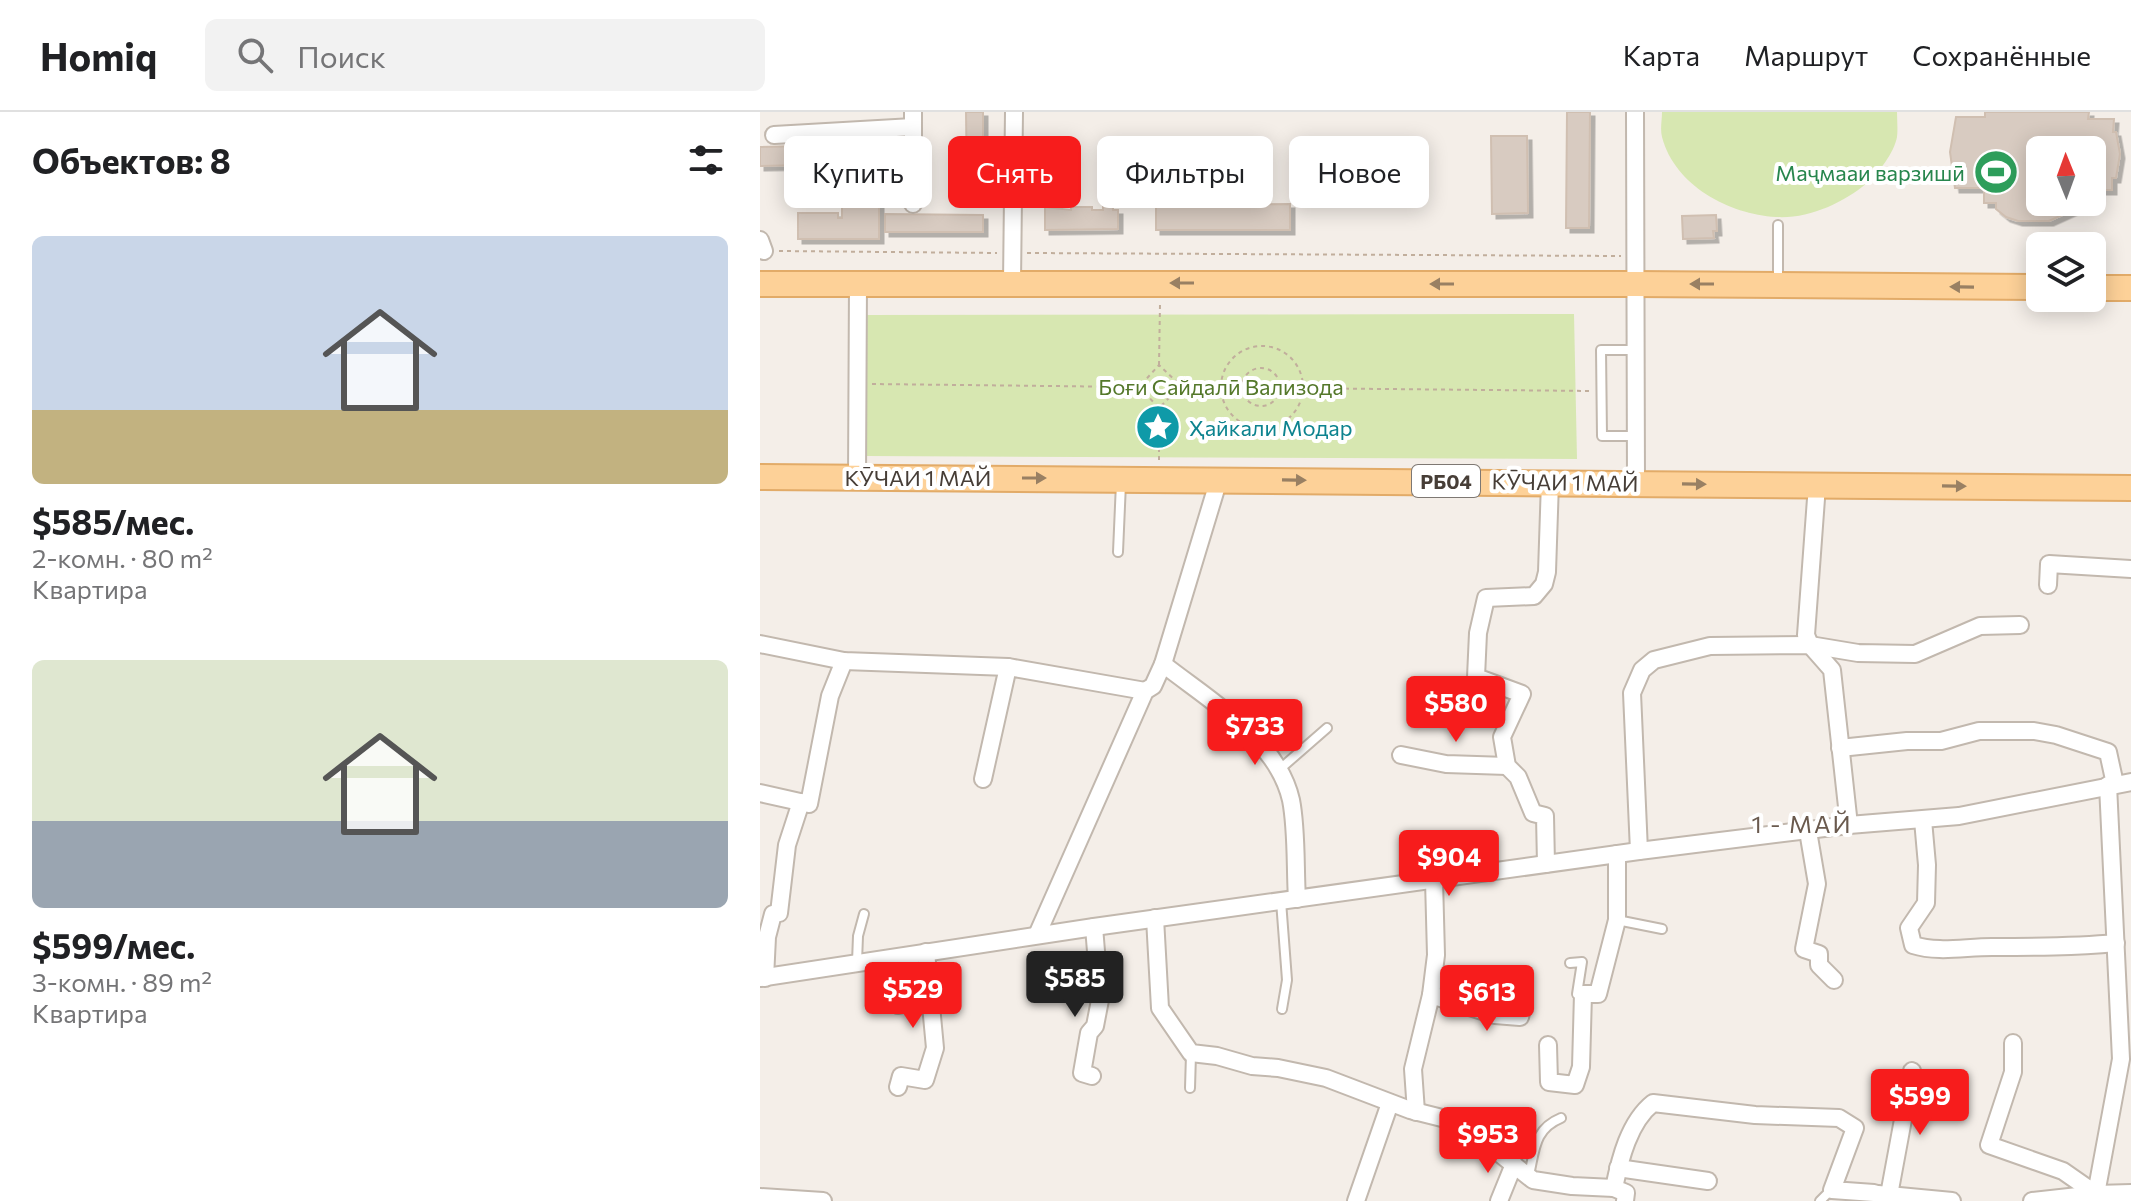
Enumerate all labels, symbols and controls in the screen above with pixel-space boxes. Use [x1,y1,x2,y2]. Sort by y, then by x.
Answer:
search box [205,19,765,91]
text: Homiq [40,32,157,79]
icon: search [233,33,277,77]
text: Поиск [297,37,386,74]
text: Карта [1623,38,1700,72]
text: Маршрут [1744,38,1868,72]
text: Сохранённые [1912,38,2091,72]
chip: Купить [784,136,932,208]
chip: Снять [948,136,1081,208]
chip: Фильтры [1097,136,1273,208]
chip: Новое [1289,136,1429,208]
north arrow [2026,136,2106,216]
map controls [2026,136,2106,312]
icon: filters [684,138,728,182]
text: Объектов: 8 [32,139,231,181]
sports icon: Маҷмааи варзишӣ [1972,148,2020,196]
place label: Маҷмааи варзишӣ [1775,159,1965,186]
button: layers [2026,232,2106,312]
one-way arrow [1169,277,1194,289]
one-way arrow [1429,278,1454,290]
one-way arrow [1689,278,1714,290]
one-way arrow [1949,280,1974,293]
icon: home [308,288,452,432]
park label: Боғи Сайдалӣ Вализода [1098,373,1344,400]
place icon: Ҳайкали Модар [1134,403,1182,451]
place label: Ҳайкали Модар [1189,414,1353,441]
street label: КӮЧАИ 1 МАЙ [845,464,991,491]
road number: РБ04 [1412,465,1480,497]
street label: КӮЧАИ 1 МАЙ [1491,467,1639,497]
one-way arrow [1022,472,1047,484]
one-way arrow [1282,474,1307,486]
one-way arrow [1682,478,1707,490]
one-way arrow [1942,480,1967,492]
text: $585/мес. [32,500,194,542]
text: 2-комн. · 80 m² [32,542,213,573]
text: Квартира [32,573,148,604]
pin: $580 [1409,676,1503,744]
text: $580 [1424,686,1488,717]
pin: $733 [1208,699,1302,767]
text: $733 [1225,709,1285,740]
icon: home [308,712,452,856]
district label: 1 - МАЙ [1751,809,1853,838]
pin: $904 [1402,830,1496,898]
text: $904 [1417,840,1481,871]
text: $599/мес. [32,924,195,966]
pin: $585 [1028,951,1122,1019]
text: $585 [1044,961,1106,992]
pin: $529 [866,962,960,1030]
pin: $613 [1440,965,1534,1033]
text: 3-комн. · 89 m² [32,966,212,997]
text: $529 [883,972,943,1003]
text: $613 [1458,975,1516,1006]
text: Квартира [32,997,148,1028]
pin: $599 [1873,1069,1967,1137]
text: $599 [1889,1079,1951,1110]
pin: $953 [1441,1107,1535,1175]
text: $953 [1457,1117,1519,1148]

